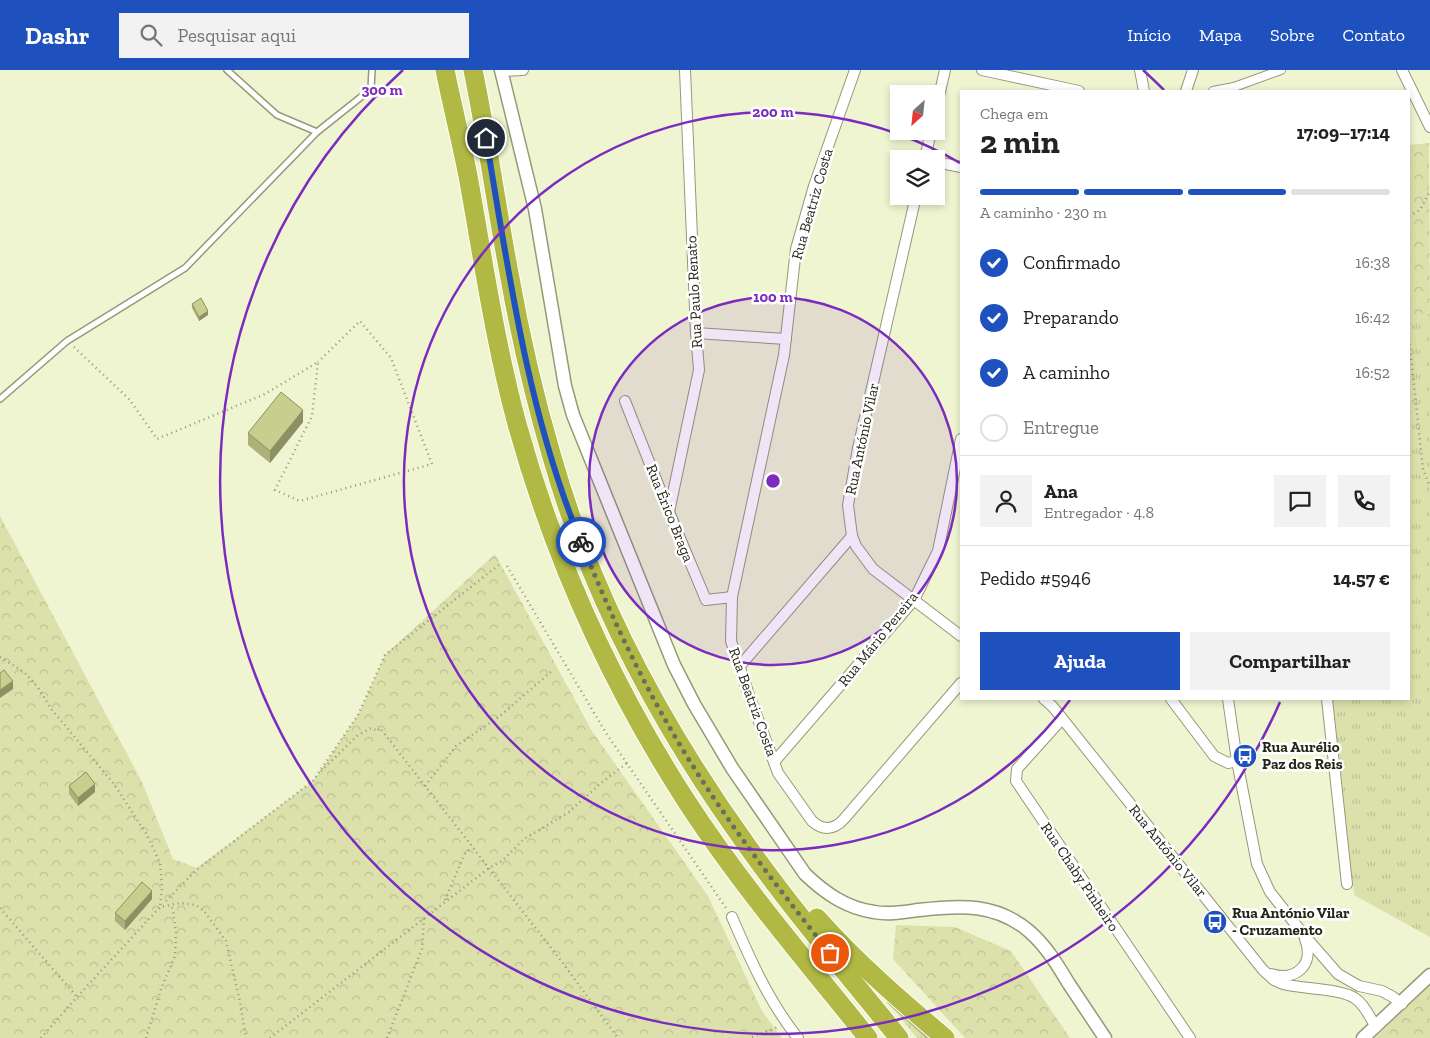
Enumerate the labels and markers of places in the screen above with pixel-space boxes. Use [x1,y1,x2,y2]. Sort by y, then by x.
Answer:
pin [465,117,507,159]
centre of rings [764,472,782,490]
place label: Rua Aurélio Paz dos Reis [1262,738,1343,773]
bus stop icon: Rua Aurélio Paz dos Reis [1232,743,1258,769]
place label: Rua António Vilar - Cruzamento [1232,904,1350,939]
bus stop icon: Rua António Vilar - Cruzamento [1202,909,1228,935]
pin [809,932,851,974]

